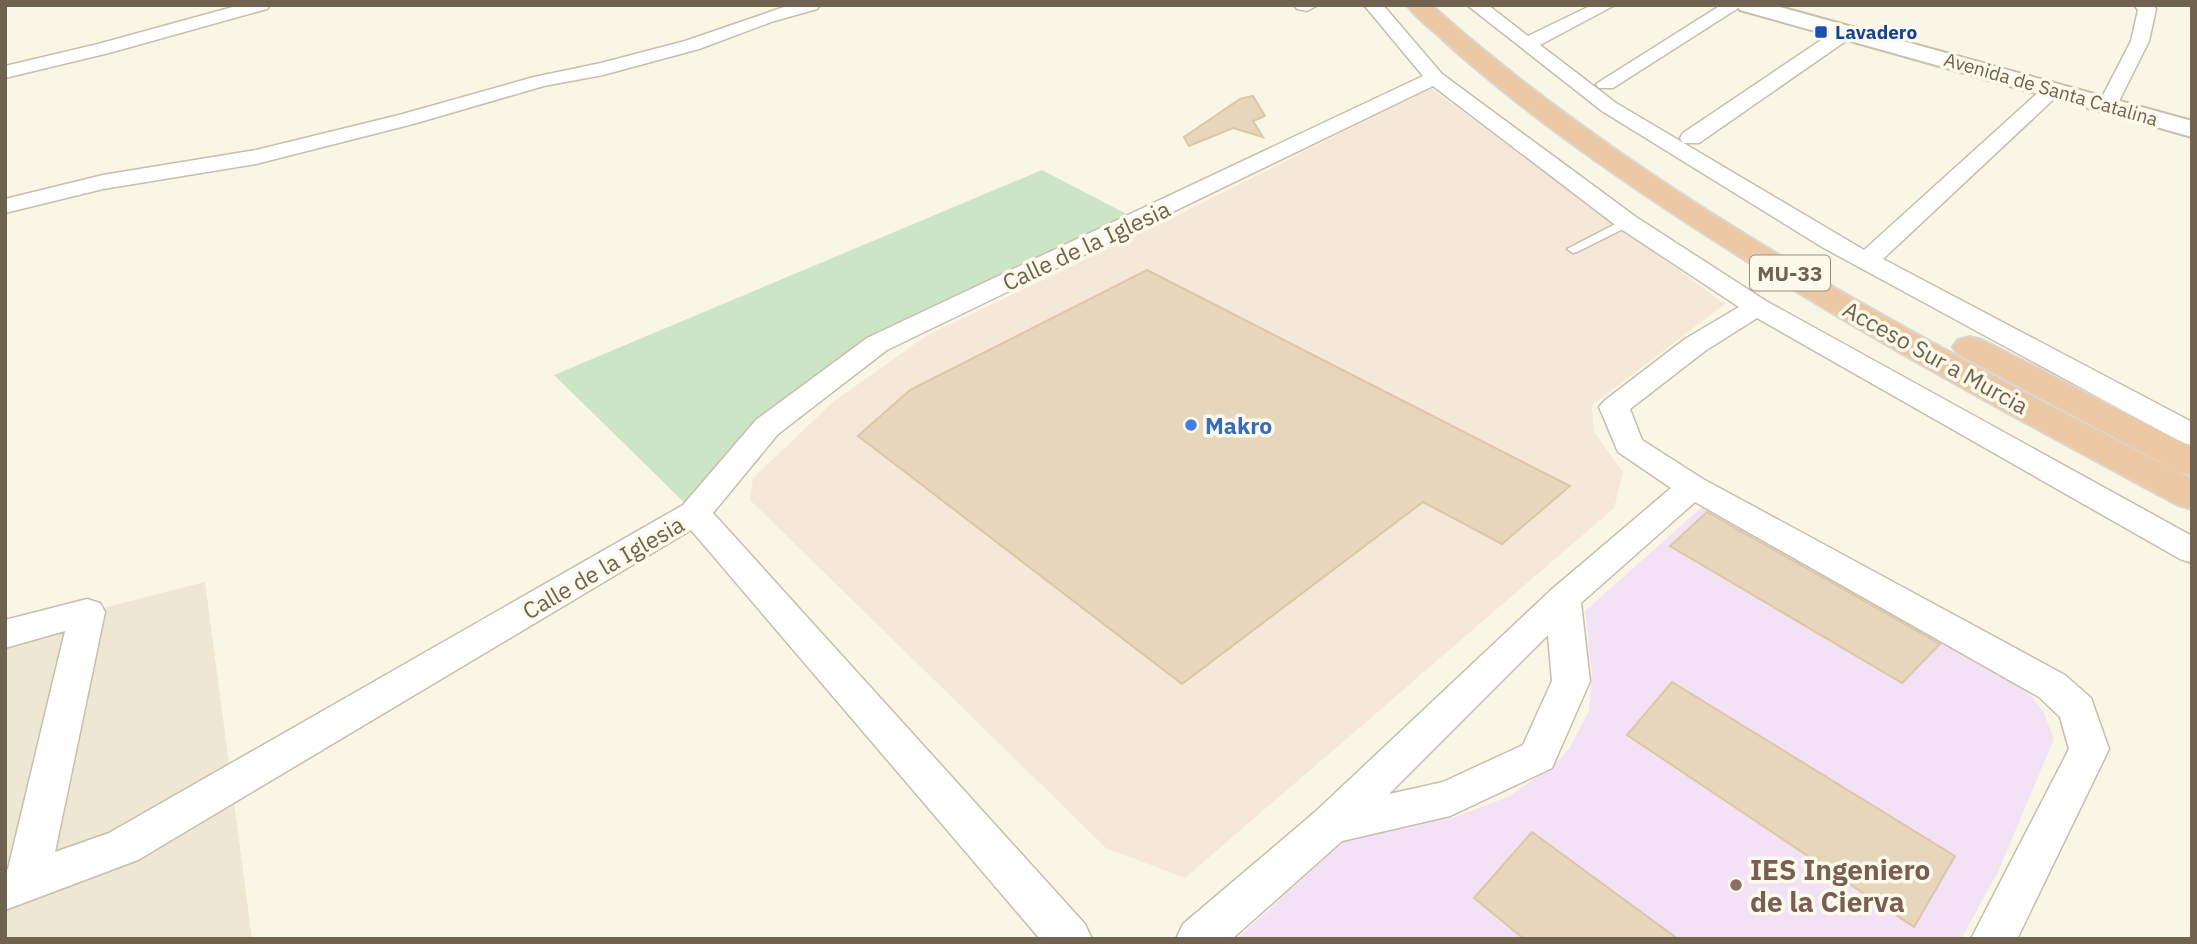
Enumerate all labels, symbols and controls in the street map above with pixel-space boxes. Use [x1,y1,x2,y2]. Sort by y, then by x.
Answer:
place label: Lavadero [1835,20,1917,44]
marker: Lavadero [1813,24,1829,40]
street label: Avenida de Santa Catalina [1941,47,2161,131]
street label: Calle de la Iglesia [997,193,1175,297]
road number: MU-33 [1750,256,1830,290]
street label: Acceso Sur a Murcia [1838,294,2034,420]
place label: Makro [1205,410,1272,440]
marker: Makro [1183,417,1199,433]
street label: Calle de la Iglesia [517,509,689,625]
place label: IES Ingeniero de la Cierva [1750,851,1930,920]
marker: IES Ingeniero de la Cierva [1728,877,1744,893]

